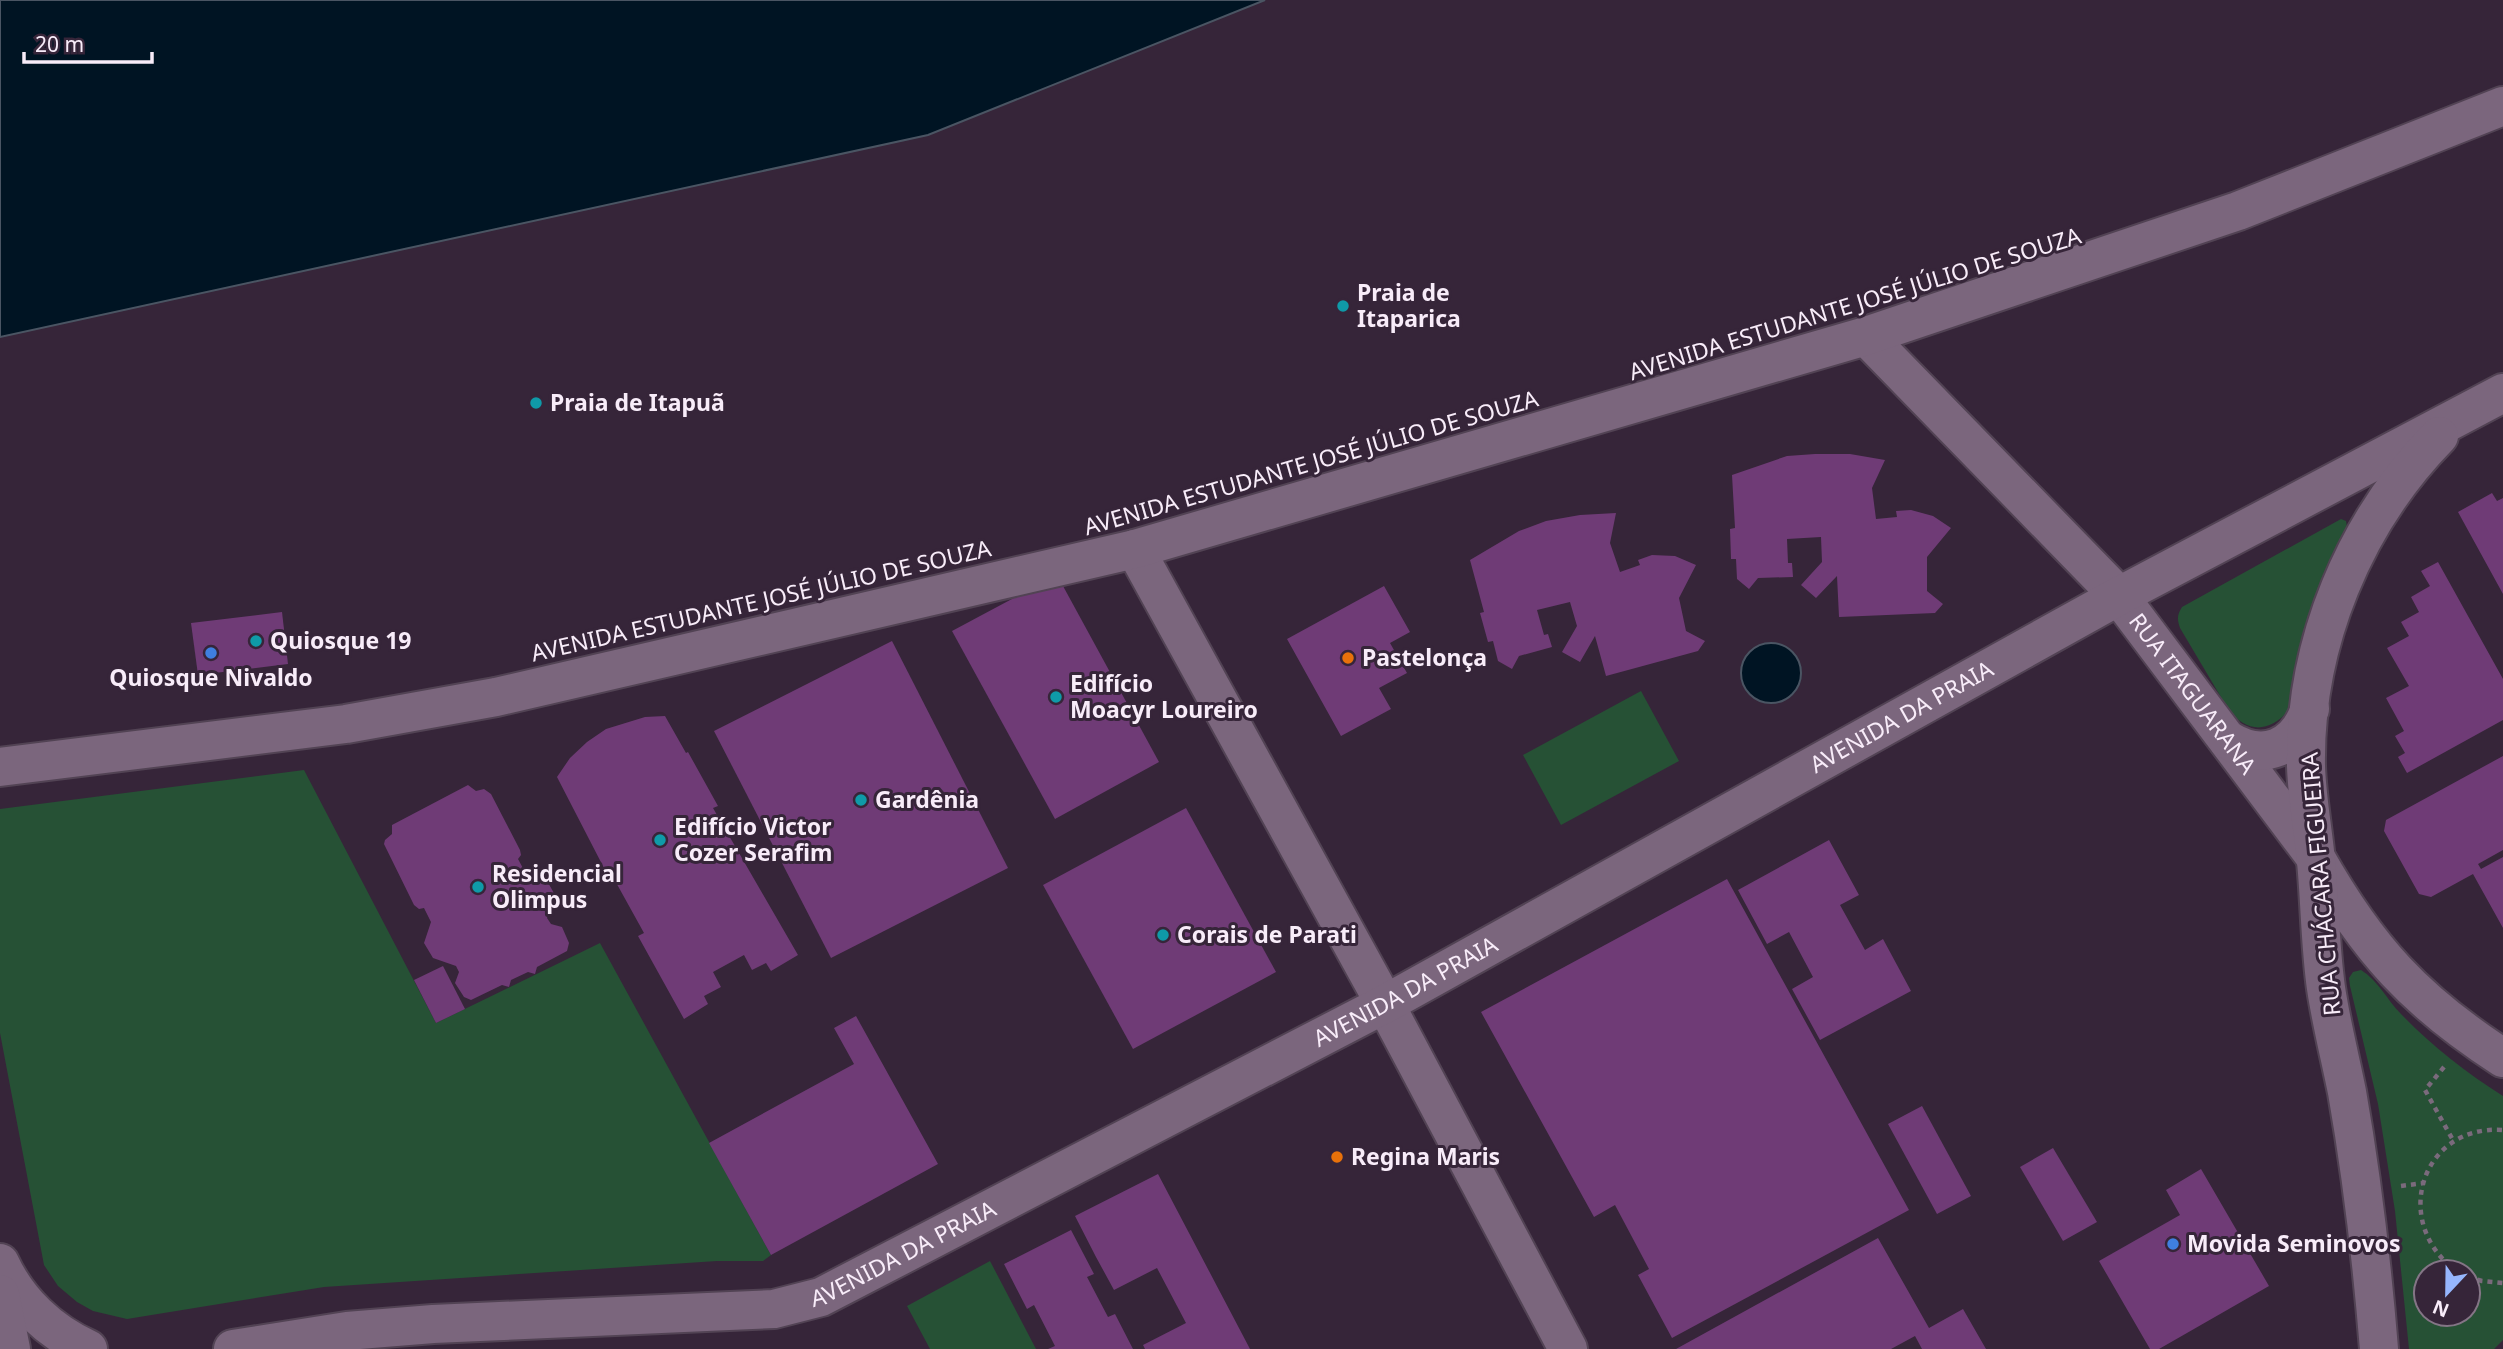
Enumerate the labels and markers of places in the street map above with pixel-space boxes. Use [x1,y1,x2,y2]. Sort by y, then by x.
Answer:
place label: Praia de Itaparica [1357,276,1461,334]
marker: Praia de Itaparica [1335,298,1351,314]
place label: Praia de Itapuã [550,386,725,418]
marker: Praia de Itapuã [528,395,544,411]
place label: Quiosque 19 [270,624,411,656]
marker: Quiosque 19 [248,633,264,649]
place label: Pastelonça [1362,641,1487,673]
marker: Quiosque Nivaldo [203,645,219,661]
marker: Pastelonça [1340,650,1356,666]
place label: Quiosque Nivaldo [109,661,313,693]
place label: Edifício Moacyr Loureiro [1070,667,1258,725]
marker: Edifício Moacyr Loureiro [1048,689,1064,705]
place label: Gardênia [875,783,979,815]
marker: Gardênia [853,792,869,808]
place label: Edifício Victor Cozer Serafim [674,810,832,868]
marker: Edifício Victor Cozer Serafim [652,832,668,848]
place label: Residencial Olimpus [492,857,622,915]
marker: Residencial Olimpus [470,879,486,895]
place label: Corais de Parati [1177,918,1357,950]
marker: Corais de Parati [1155,927,1171,943]
place label: Regina Maris [1351,1140,1500,1172]
marker: Regina Maris [1329,1149,1345,1165]
place label: Movida Seminovos [2187,1227,2401,1259]
marker: Movida Seminovos [2165,1236,2181,1252]

